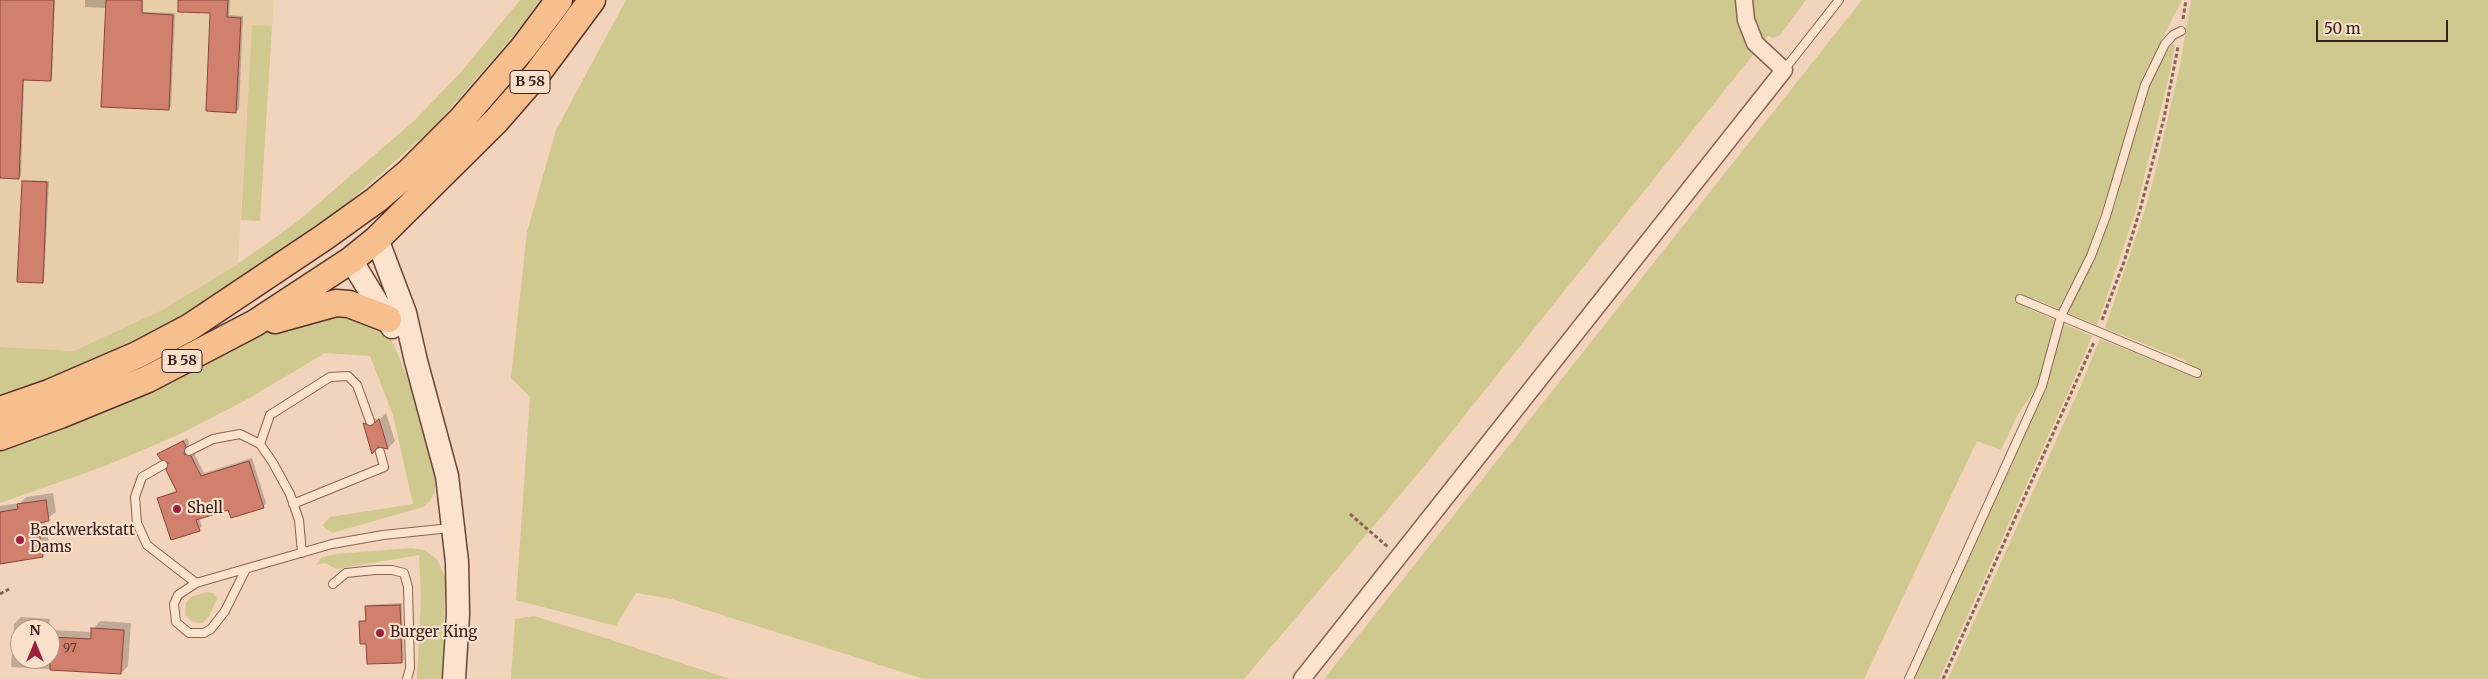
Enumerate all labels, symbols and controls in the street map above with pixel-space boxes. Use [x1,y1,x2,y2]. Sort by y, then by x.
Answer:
scale bar [2318,10,2450,42]
text: 50 m [2324,19,2361,38]
road number: B 58 [510,70,550,94]
road number: B 58 [162,350,202,372]
place label: Shell [187,500,223,518]
marker: Shell [171,503,183,515]
place label: Backwerkstatt Dams [30,522,135,557]
marker: Backwerkstatt Dams [14,534,26,546]
north arrow [10,619,60,669]
text: N [29,621,41,639]
place label: Burger King [390,624,477,642]
marker: Burger King [374,627,386,639]
house number: 97 [63,642,77,656]

